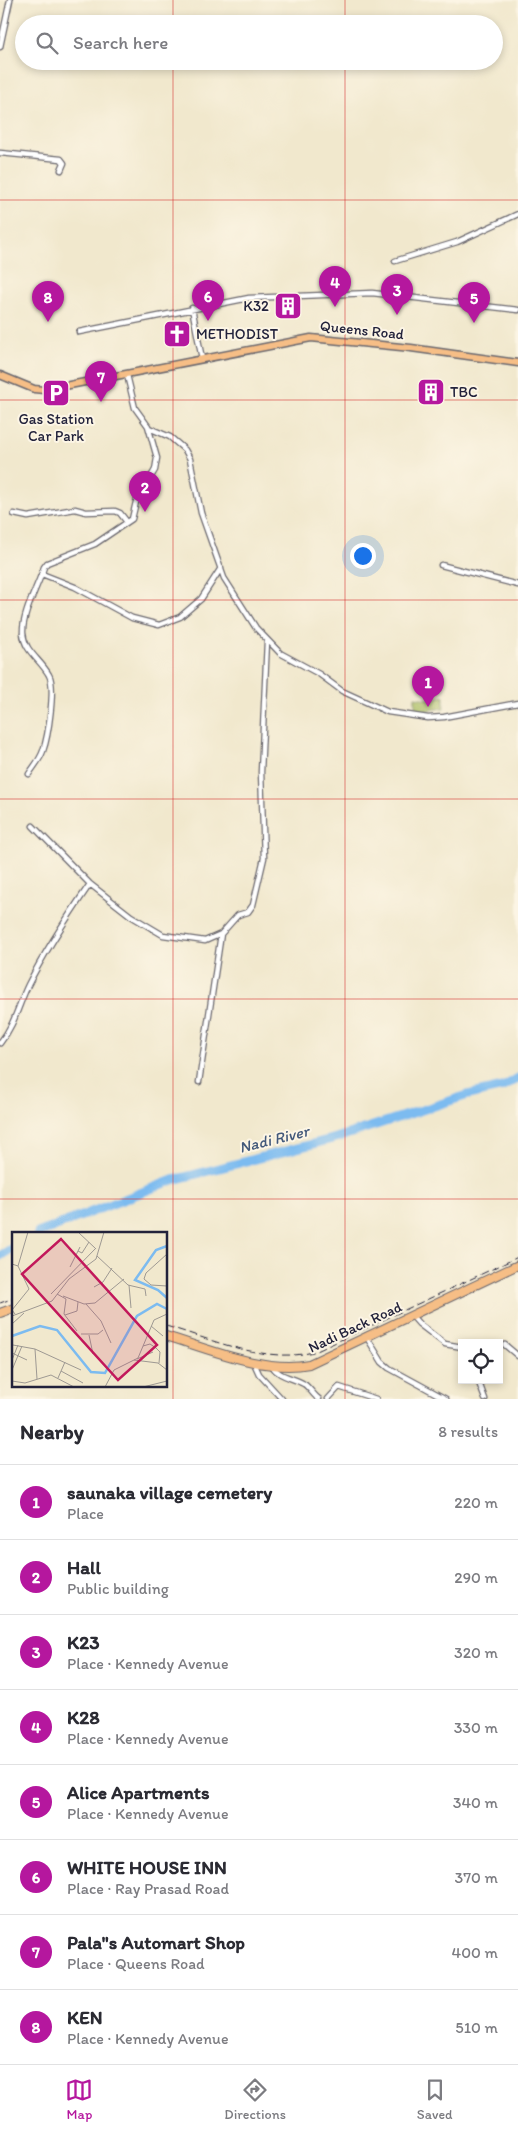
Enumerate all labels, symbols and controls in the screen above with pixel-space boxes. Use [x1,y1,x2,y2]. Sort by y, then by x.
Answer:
search box [15,15,503,70]
icon: search [33,29,61,57]
text: Search here [73,31,168,54]
pin: 4 [319,266,351,307]
pin: 3 [381,274,413,315]
pin: 6 [192,280,224,321]
pin: 8 [32,281,64,322]
pin: 5 [458,282,490,323]
building icon: K32 [273,291,303,321]
place label: K32 [243,297,269,315]
street label: Queens Road [319,317,405,343]
church icon: METHODIST [162,319,192,349]
place label: METHODIST [196,325,279,343]
pin: 7 [85,361,117,402]
building icon: TBC [416,377,446,407]
parking icon: Gas Station Car Park [41,378,71,408]
place label: TBC [450,383,478,401]
place label: Gas Station Car Park [18,410,94,445]
pin: 2 [129,471,161,512]
your location [350,543,376,569]
pin: 1 [412,666,444,707]
water label: Nadi River [237,1121,312,1157]
inset map [12,1232,168,1386]
street label: Nadi Back Road [305,1297,405,1357]
map controls [458,1339,503,1384]
button: locate [458,1339,503,1384]
text: Nearby [20,1419,84,1444]
text: 8 results [438,1422,498,1441]
text: saunaka village cemetery [67,1481,272,1504]
text: 1 [32,1493,40,1512]
text: 220 m [454,1493,498,1512]
text: Place [67,1504,104,1523]
text: Hall [67,1556,101,1579]
text: 2 [32,1568,40,1587]
text: 290 m [454,1568,498,1587]
text: Public building [67,1579,169,1598]
text: K23 [67,1631,100,1654]
text: 3 [32,1643,40,1662]
text: 320 m [454,1643,498,1662]
text: Place · Kennedy Avenue [67,1654,229,1673]
text: K28 [67,1706,100,1729]
text: 4 [31,1718,41,1737]
text: 330 m [454,1718,498,1737]
text: Place · Kennedy Avenue [67,1729,229,1748]
text: Alice Apartments [67,1781,210,1804]
text: 5 [32,1793,40,1812]
text: 340 m [453,1793,498,1812]
text: Place · Kennedy Avenue [67,1804,229,1823]
text: WHITE HOUSE INN [67,1856,227,1879]
text: 6 [32,1868,40,1887]
text: 370 m [454,1868,498,1887]
text: Place · Ray Prasad Road [67,1879,229,1898]
text: Pala"s Automart Shop [67,1931,245,1954]
text: 7 [32,1943,40,1962]
text: 400 m [452,1943,498,1962]
text: Place · Queens Road [67,1954,205,1973]
text: KEN [67,2006,102,2029]
text: 8 [32,2018,40,2037]
text: 510 m [455,2018,498,2037]
text: Place · Kennedy Avenue [67,2029,229,2048]
tab: Map [65,2076,93,2123]
tab: Directions [224,2076,286,2123]
tab: Saved [417,2076,453,2123]

